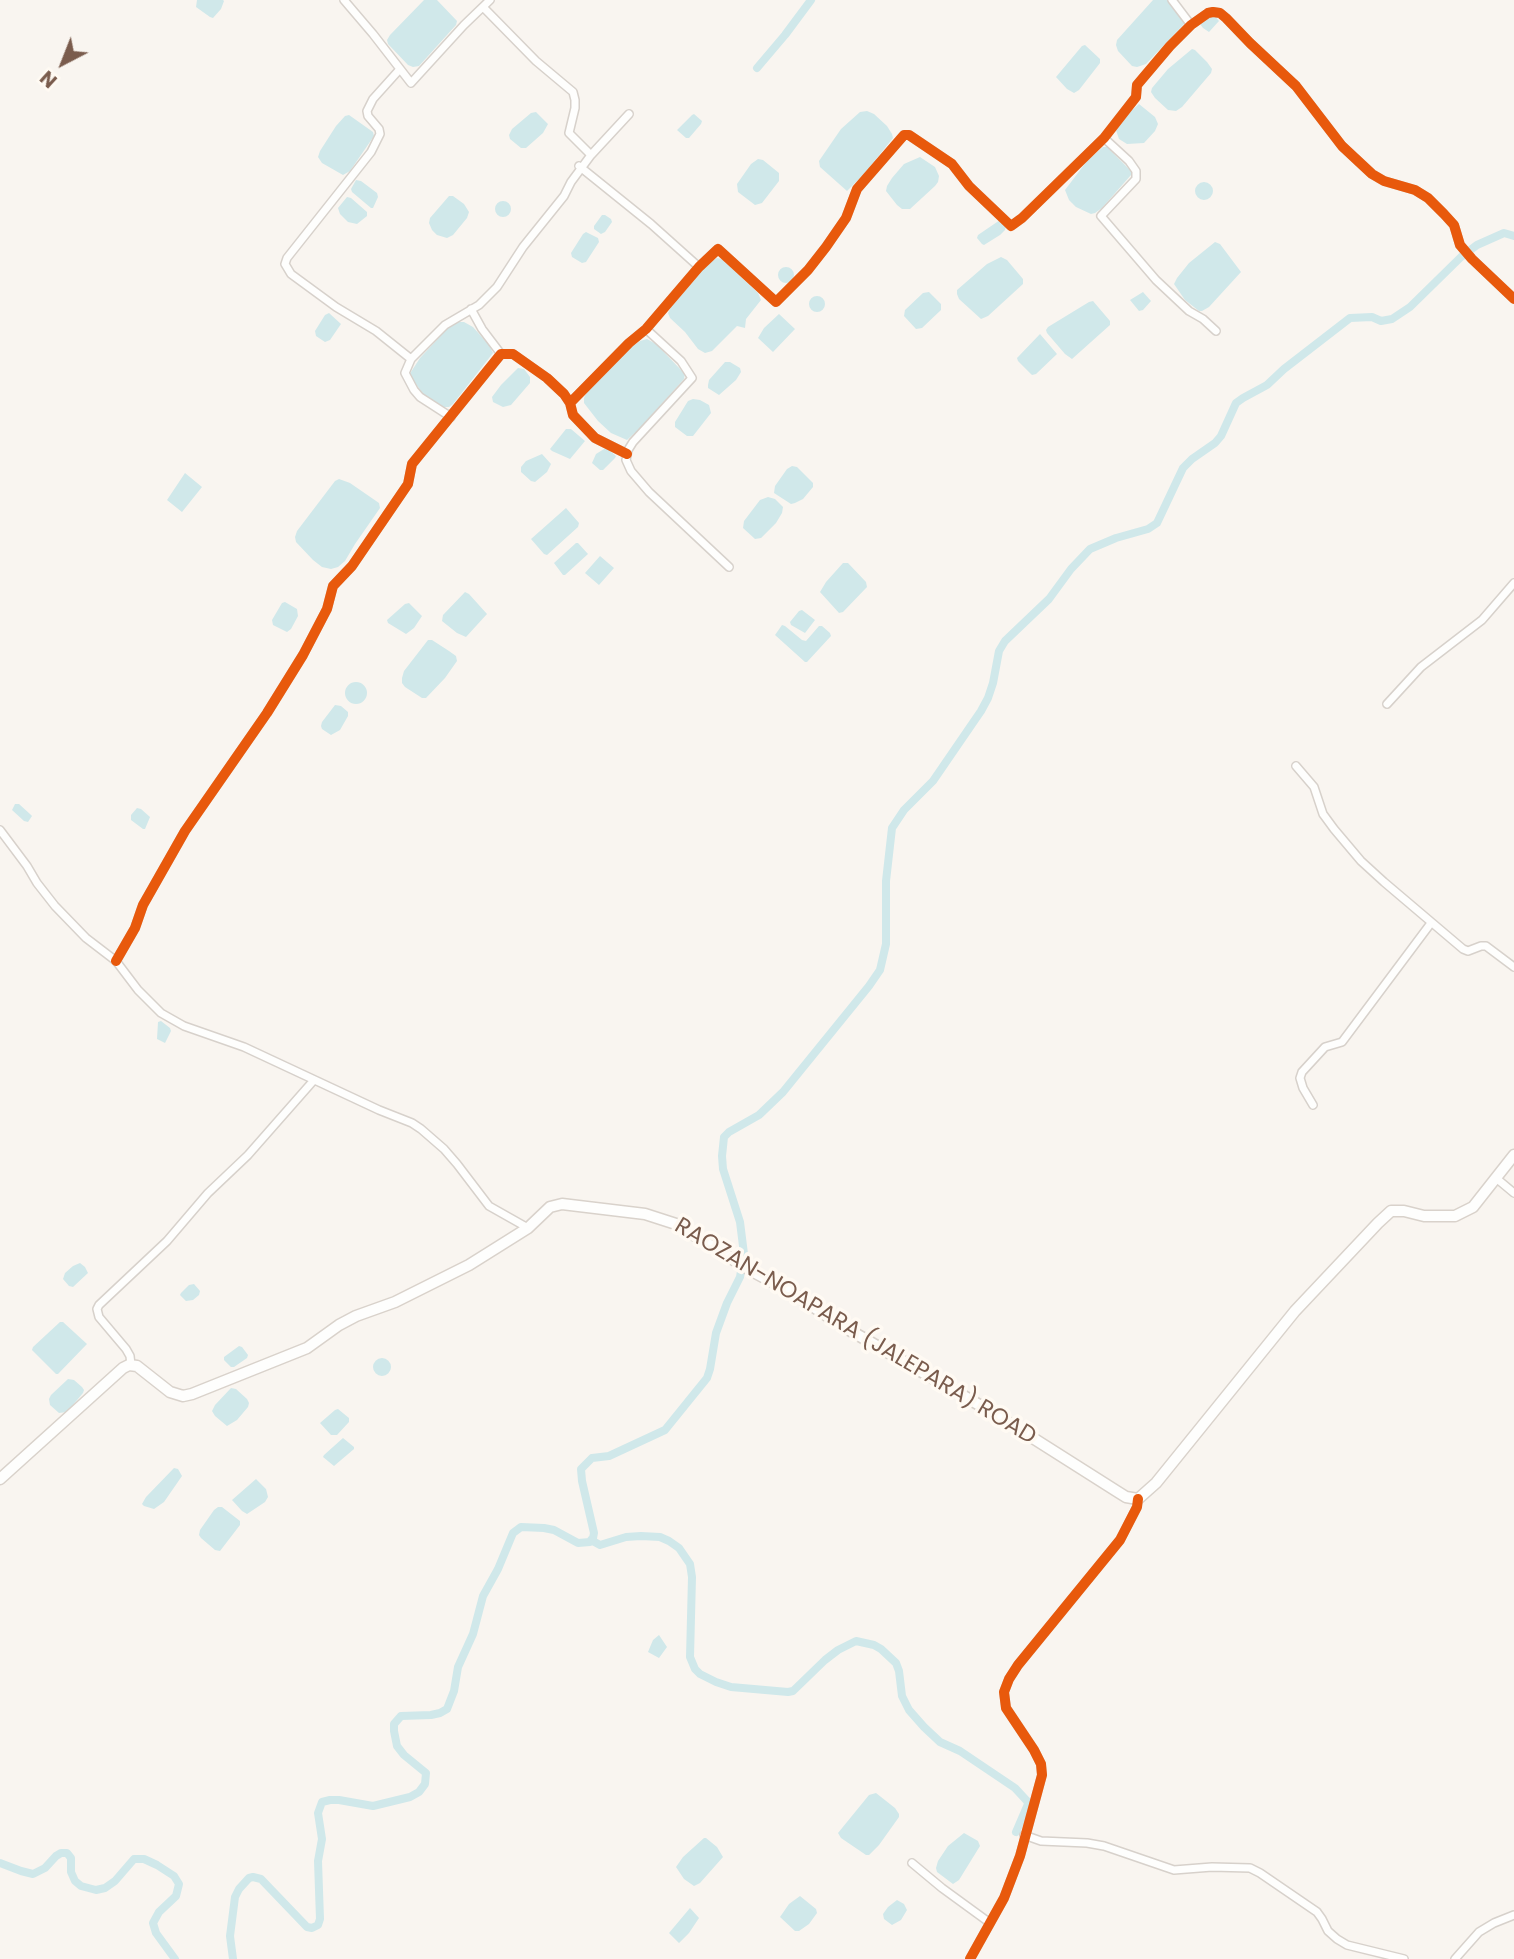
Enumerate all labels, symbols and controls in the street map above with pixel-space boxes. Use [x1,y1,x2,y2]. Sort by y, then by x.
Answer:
north arrow [28,28,98,98]
text: N [34,64,63,94]
street label: RAOZAN-NOAPARA (JALEPARA) ROAD [669,1213,1041,1451]

